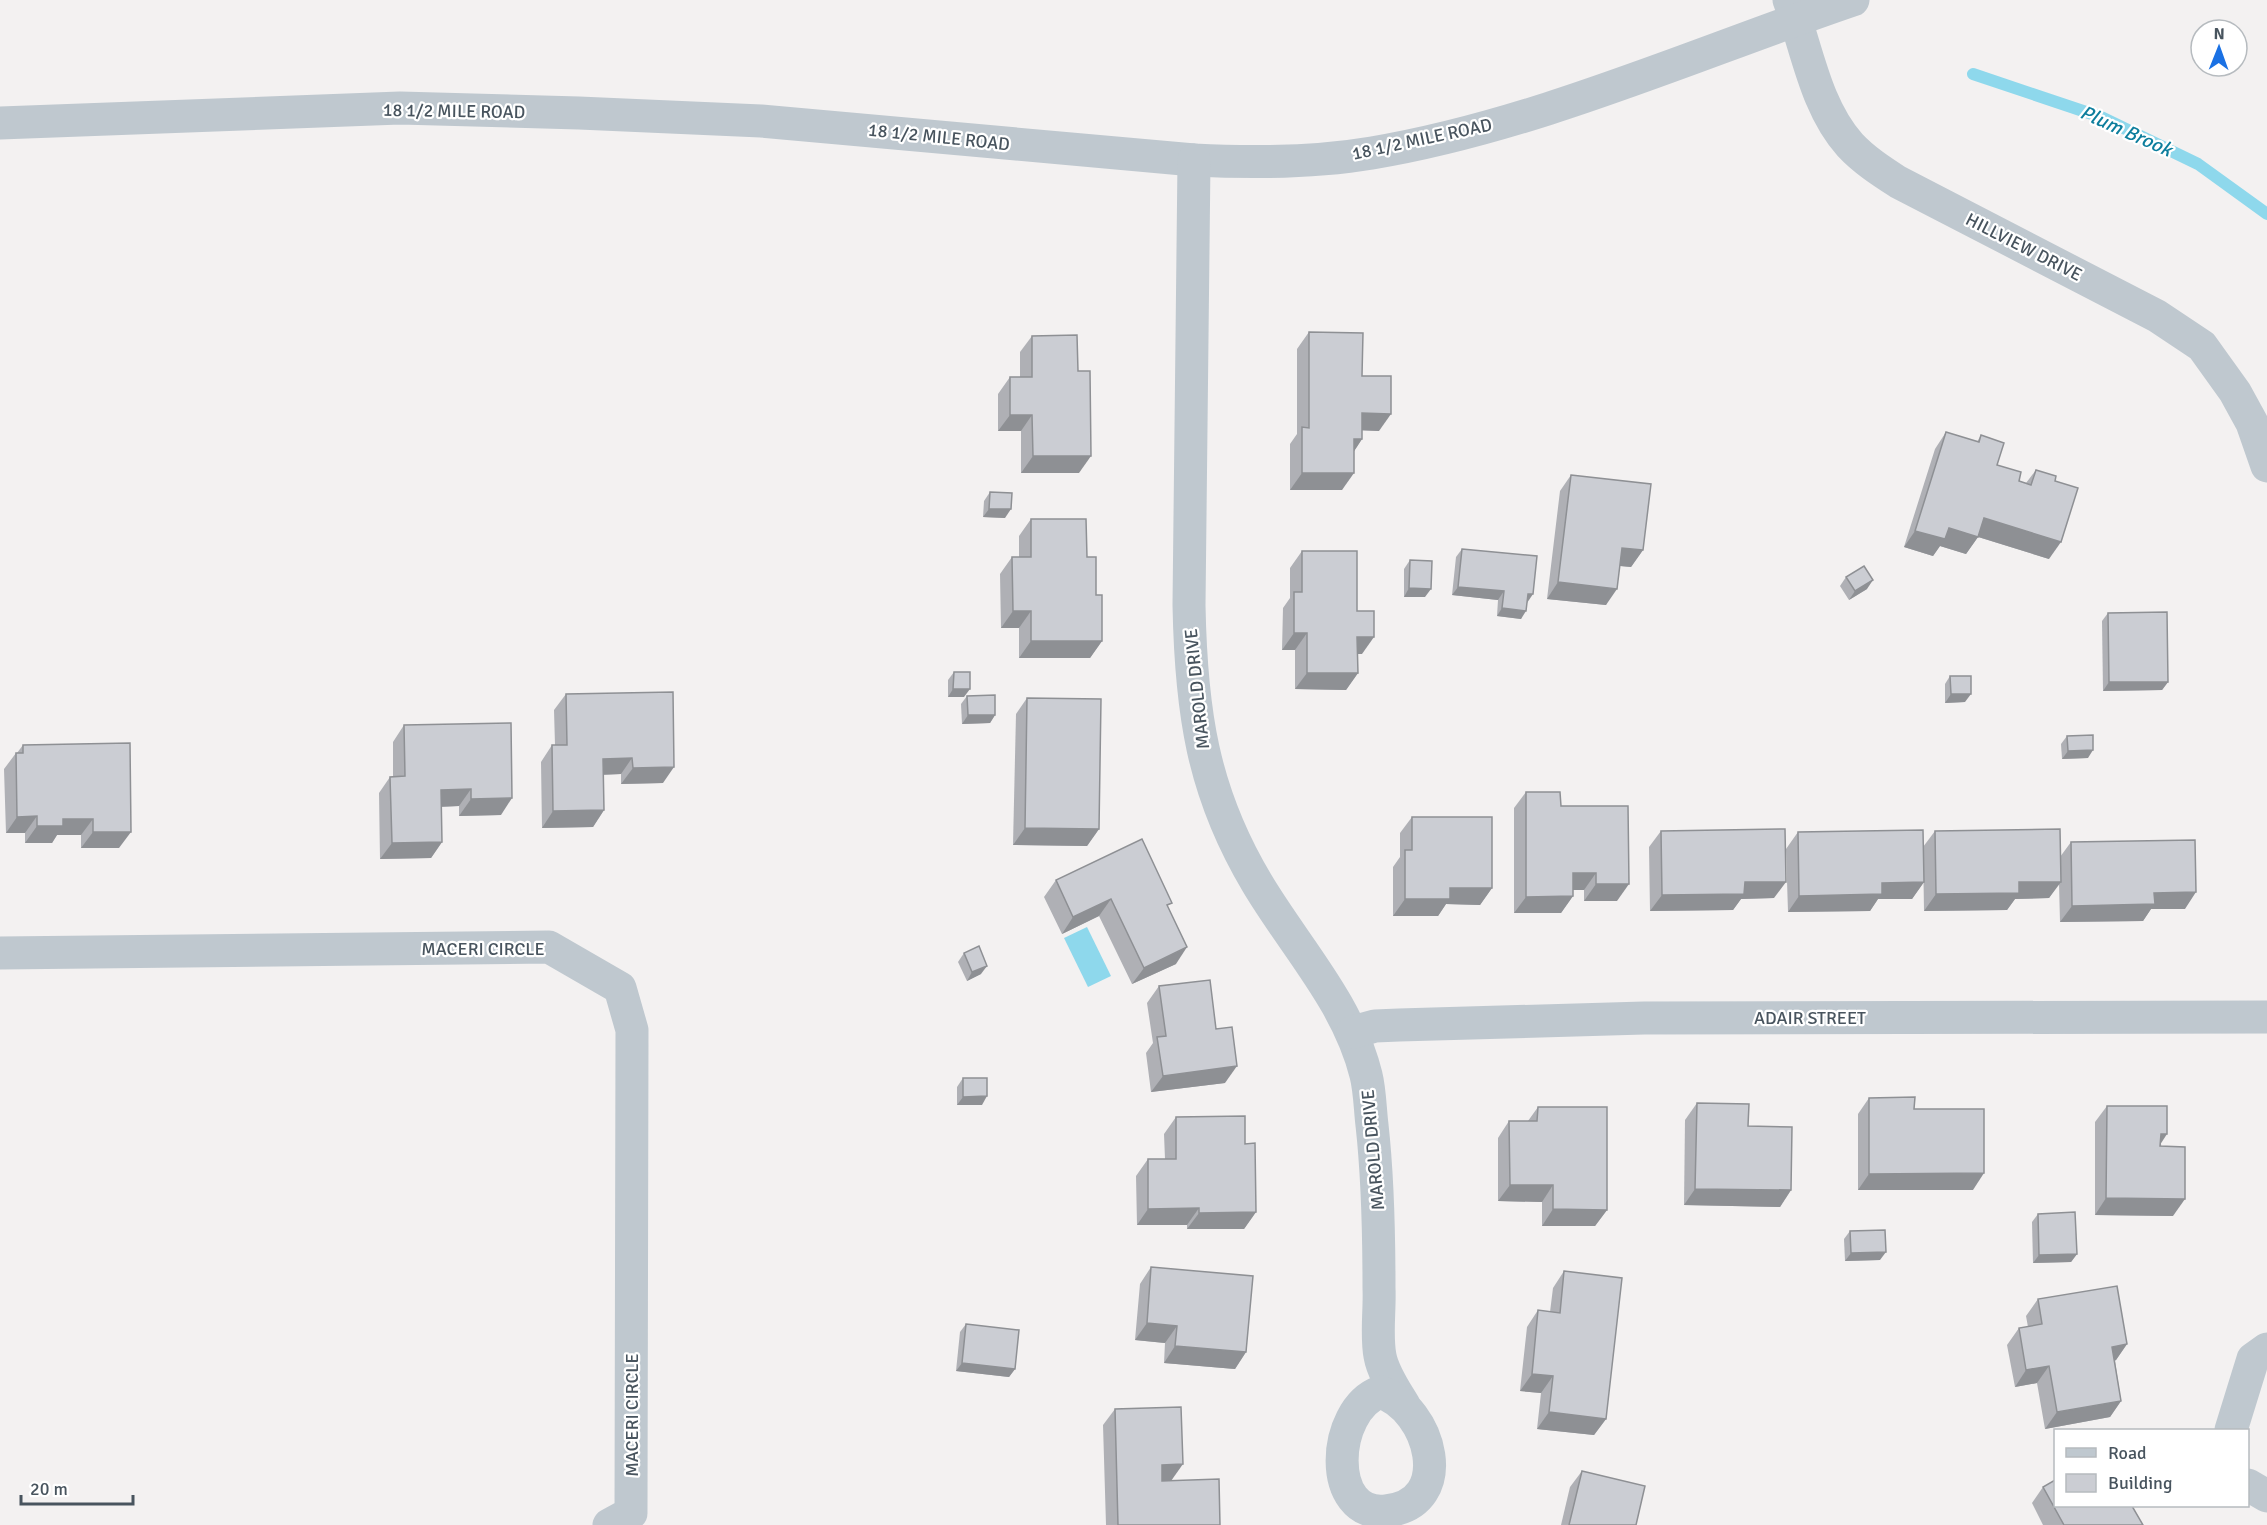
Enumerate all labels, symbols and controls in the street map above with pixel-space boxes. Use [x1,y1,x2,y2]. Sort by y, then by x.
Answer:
north arrow [2189,18,2249,78]
text: N [2214,24,2225,44]
street label: 18 1/2 MILE ROAD [383,99,525,123]
water label: Plum Brook [2076,100,2178,163]
street label: 18 1/2 MILE ROAD [1350,113,1494,165]
street label: 18 1/2 MILE ROAD [867,119,1011,155]
street label: HILLVIEW DRIVE [1962,208,2086,286]
street label: MAROLD DRIVE [1180,628,1214,750]
street label: MACERI CIRCLE [421,938,545,960]
street label: ADAIR STREET [1754,1007,1866,1029]
street label: MAROLD DRIVE [1357,1089,1389,1211]
street label: MACERI CIRCLE [621,1353,643,1477]
legend [2054,1429,2249,1507]
text: Road [2108,1442,2147,1464]
scale bar [21,1468,134,1506]
text: Building [2108,1472,2172,1494]
text: 20 m [30,1478,68,1500]

